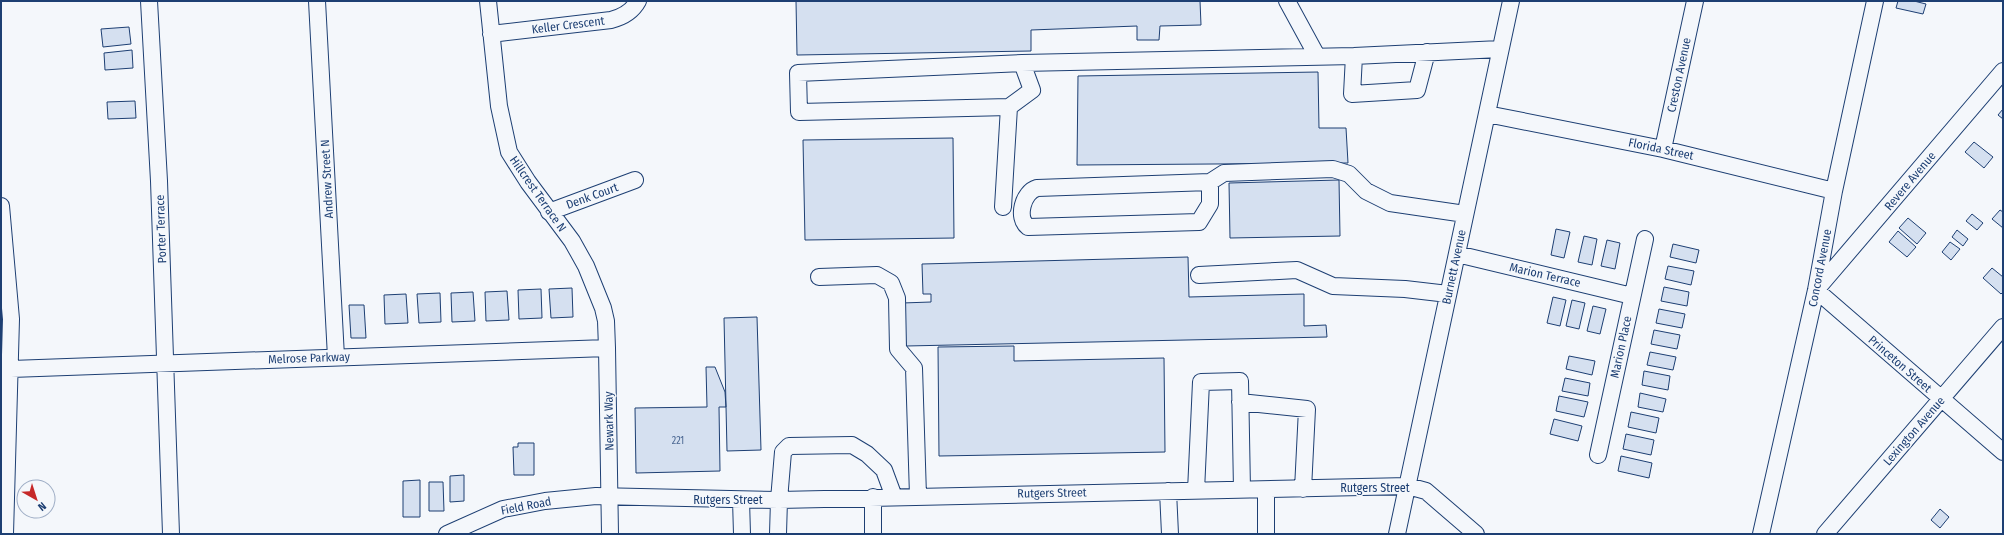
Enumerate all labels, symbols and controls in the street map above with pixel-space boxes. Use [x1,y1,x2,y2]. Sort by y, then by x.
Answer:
street label: Keller Crescent [531,14,605,36]
street label: Creston Avenue [1664,36,1694,114]
street label: Florida Street [1627,135,1695,163]
street label: Andrew Street N [318,139,336,219]
street label: Revere Avenue [1881,149,1939,213]
street label: Hillcrest Terrace N [507,154,569,234]
street label: Denk Court [564,180,620,212]
street label: Porter Terrace [153,194,169,264]
street label: Burnett Avenue [1439,228,1469,306]
street label: Concord Avenue [1806,228,1834,308]
street label: Marion Terrace [1508,260,1582,290]
street label: Marion Place [1608,315,1634,379]
street label: Princeton Street [1866,333,1935,395]
street label: Melrose Parkway [268,350,351,366]
street label: Newark Way [601,391,617,451]
street label: Lexington Avenue [1880,394,1948,468]
house number: 221 [672,435,684,447]
north arrow [16,479,56,519]
street label: Rutgers Street [1340,481,1410,495]
street label: Rutgers Street [1017,485,1087,501]
street label: Rutgers Street [693,493,763,507]
street label: Field Road [500,494,552,518]
text: N [35,499,49,514]

